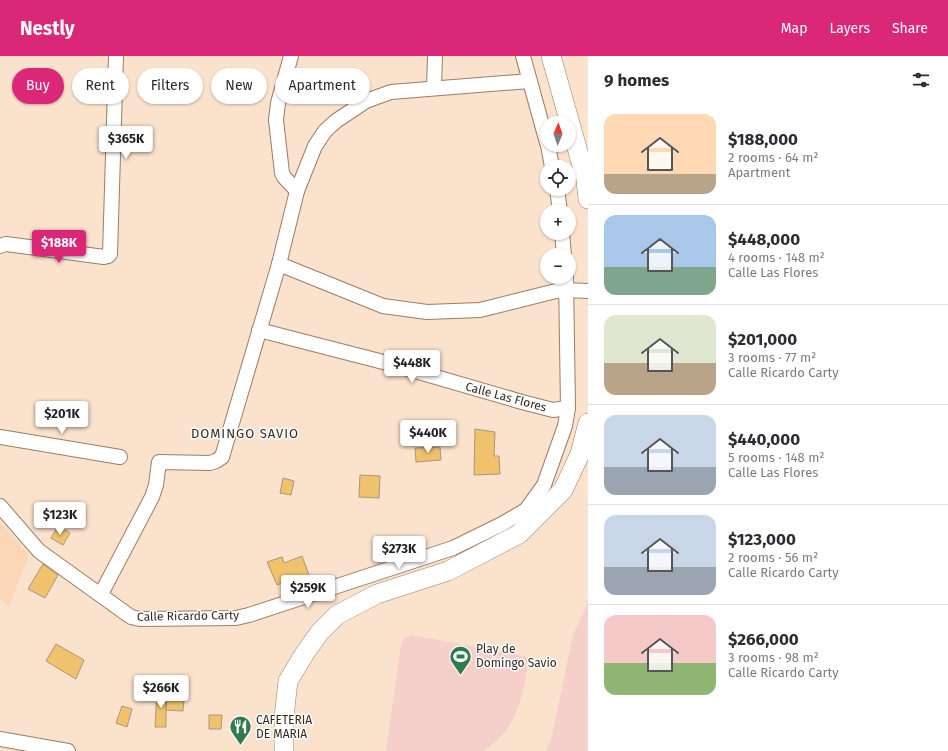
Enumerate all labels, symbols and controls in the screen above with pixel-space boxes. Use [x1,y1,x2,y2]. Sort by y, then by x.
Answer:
text: Nestly [20,17,75,40]
text: Map [781,20,807,37]
text: Layers [829,20,870,37]
text: Share [892,20,928,37]
chip: Buy [12,68,64,104]
chip: Rent [72,68,129,104]
chip: Filters [137,68,203,104]
chip: New [211,68,267,104]
chip: Apartment [275,68,370,104]
icon: filters [910,69,932,91]
text: 9 homes [604,70,669,91]
north arrow [540,116,576,152]
map controls [540,116,576,284]
pin: $365K [98,126,154,160]
text: $188,000 [728,129,798,150]
icon: home [636,130,684,178]
text: $365K [108,131,144,146]
text: 2 rooms · 64 m² [728,150,818,165]
button: locate [540,160,576,196]
text: Apartment [728,165,790,180]
button: + [540,204,576,240]
text: $448,000 [728,229,800,250]
pin: $188K [31,230,87,264]
icon: home [636,231,684,279]
text: $188K [41,235,77,250]
button: − [540,248,576,284]
text: 4 rooms · 148 m² [728,250,825,265]
text: Calle Las Flores [728,265,818,280]
text: $201,000 [728,329,797,350]
icon: home [636,331,684,379]
pin: $448K [384,350,440,384]
text: 3 rooms · 77 m² [728,350,816,365]
text: $448K [393,355,431,370]
text: Calle Ricardo Carty [728,365,839,380]
street label: Calle Las Flores [464,379,548,415]
pin: $201K [34,401,90,435]
text: $201K [44,406,80,421]
pin: $440K [400,420,456,454]
text: $440K [409,425,447,440]
district label: DOMINGO SAVIO [191,426,299,441]
text: $440,000 [728,429,800,450]
icon: home [636,431,684,479]
text: 5 rooms · 148 m² [728,450,824,465]
text: Calle Las Flores [728,465,818,480]
pin: $123K [32,502,88,536]
text: $123K [43,507,77,522]
text: $123,000 [728,529,796,550]
icon: home [636,531,684,579]
pin: $273K [371,536,427,570]
text: $273K [382,541,416,556]
text: 2 rooms · 56 m² [728,550,818,565]
text: Calle Ricardo Carty [728,565,839,580]
pin: $259K [280,575,336,609]
text: $259K [290,580,326,595]
street label: Calle Ricardo Carty [137,608,239,624]
text: $266,000 [728,629,799,650]
icon: home [636,631,684,679]
place label: Play de Domingo Savio [476,642,557,670]
sports icon: Play de Domingo Savio [448,643,474,676]
text: 3 rooms · 98 m² [728,650,819,665]
text: Calle Ricardo Carty [728,665,839,680]
pin: $266K [133,675,189,709]
text: $266K [143,680,179,695]
place label: CAFETERIA DE MARIA [256,713,312,741]
restaurant icon: CAFETERIA DE MARIA [227,714,253,747]

